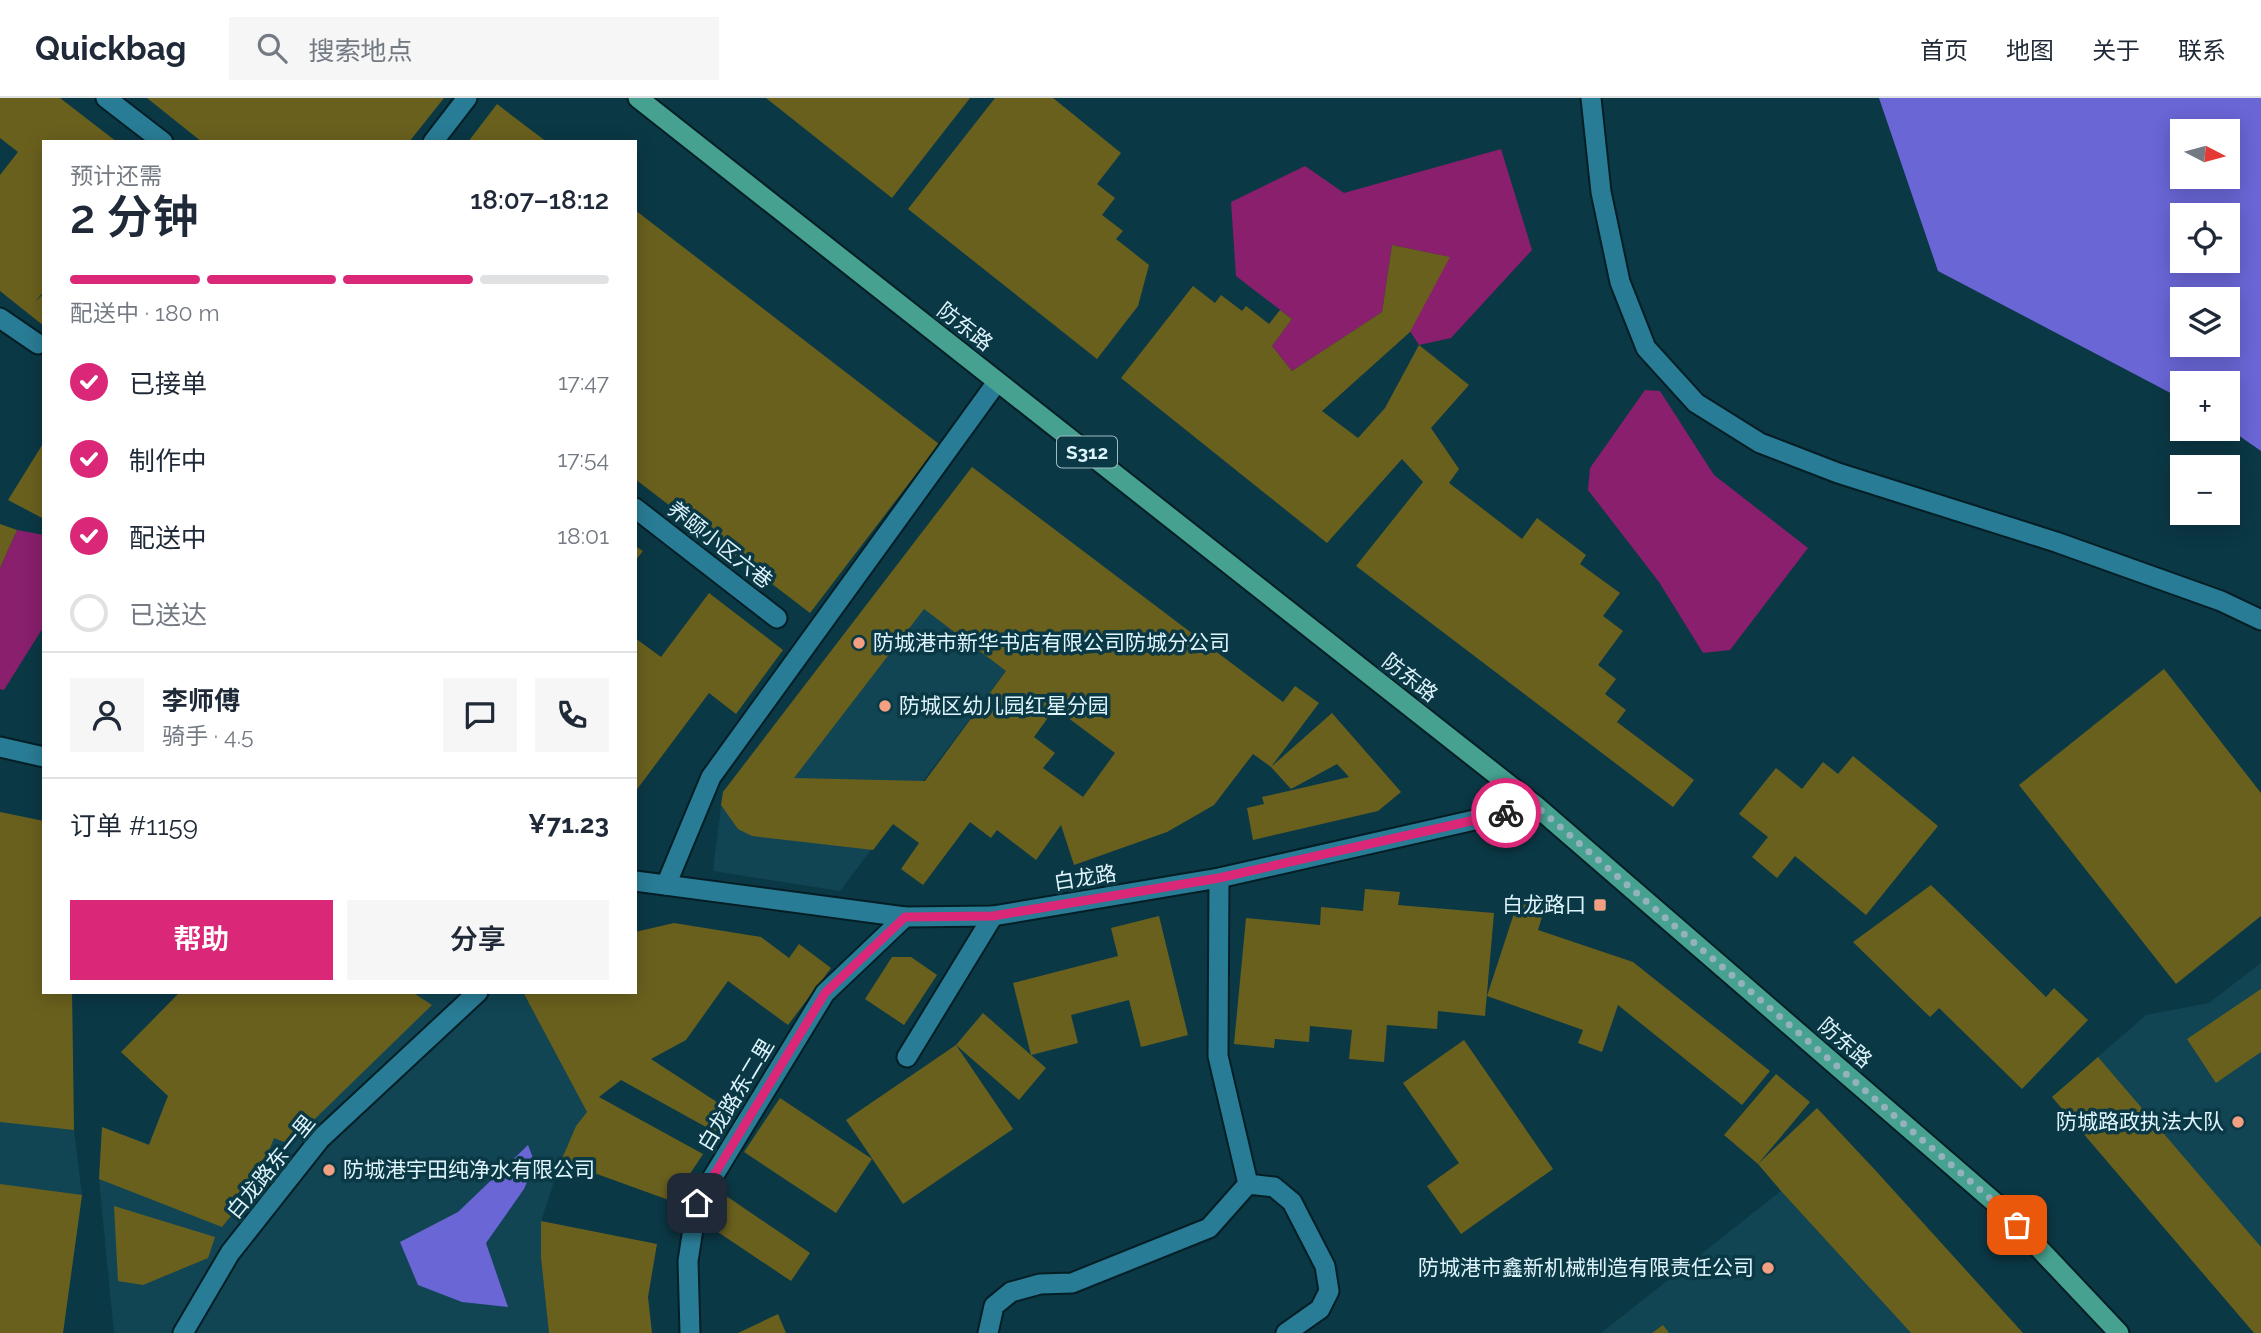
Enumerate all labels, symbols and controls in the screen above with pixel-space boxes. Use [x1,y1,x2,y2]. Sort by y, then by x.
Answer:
search box [229,17,719,80]
text: Quickbag [35,29,187,68]
icon: search [253,29,291,67]
text: 搜索地点 [309,36,413,66]
text: 首页 [1920,36,1968,65]
text: 地图 [2006,36,2054,65]
text: 关于 [2092,36,2140,65]
text: 联系 [2178,36,2226,65]
north arrow [2170,119,2240,189]
map controls [2170,119,2240,525]
text: 预计还需 [70,162,162,189]
text: 18:07–18:12 [470,185,609,215]
text: 2 分钟 [70,190,199,244]
button: locate [2170,203,2240,273]
button: layers [2170,287,2240,357]
street label: 防东路 [933,297,998,356]
text: 配送中 · 180 m [70,299,220,326]
icon: check [70,363,108,401]
text: 17:47 [558,368,609,395]
text: 已接单 [129,369,207,399]
button: + [2170,371,2240,441]
road number: S312 [1057,436,1117,468]
icon: check [70,440,108,478]
text: 17:54 [558,445,609,472]
text: 制作中 [129,446,207,476]
button: − [2170,455,2240,525]
street label: 养颐小区六巷 [663,496,778,593]
icon: check [70,517,108,555]
text: 18:01 [557,522,609,549]
text: 配送中 [129,523,207,553]
text: 已送达 [129,600,207,630]
place label: 防城港市新华书店有限公司防城分公司 [873,630,1230,655]
marker: 防城港市新华书店有限公司防城分公司 [851,635,867,651]
street label: 防东路 [1378,648,1443,707]
button: person [70,678,144,752]
button: chat [443,678,517,752]
button: phone [535,678,609,752]
text: 李师傅 [162,686,240,716]
place label: 防城区幼儿园红星分园 [899,693,1109,718]
marker: 防城区幼儿园红星分园 [877,698,893,714]
text: 骑手 · 4.5 [162,722,254,749]
courier [1471,778,1541,848]
icon: bike [1487,794,1525,832]
text: ¥71.23 [528,809,609,839]
text: 订单 #1159 [70,811,198,841]
street label: 白龙路 [1052,860,1118,895]
place label: 白龙路口 [1502,892,1586,917]
marker: 白龙路口 [1592,897,1608,913]
button: 帮助 [70,900,333,980]
button: 分享 [347,900,609,980]
street label: 防东路 [1813,1013,1877,1073]
street label: 白龙路东二里 [692,1034,779,1155]
place label: 防城路政执法大队 [2056,1109,2224,1134]
street label: 白龙路东一里 [221,1110,320,1224]
marker: 防城路政执法大队 [2230,1114,2246,1130]
place label: 防城港宇田纯净水有限公司 [343,1157,595,1182]
marker: 防城港宇田纯净水有限公司 [321,1162,337,1178]
pin [667,1173,727,1233]
icon: home [678,1184,716,1222]
pin [1987,1195,2047,1255]
icon: bag [1998,1206,2036,1244]
place label: 防城港市鑫新机械制造有限责任公司 [1418,1255,1754,1280]
marker: 防城港市鑫新机械制造有限责任公司 [1760,1260,1776,1276]

